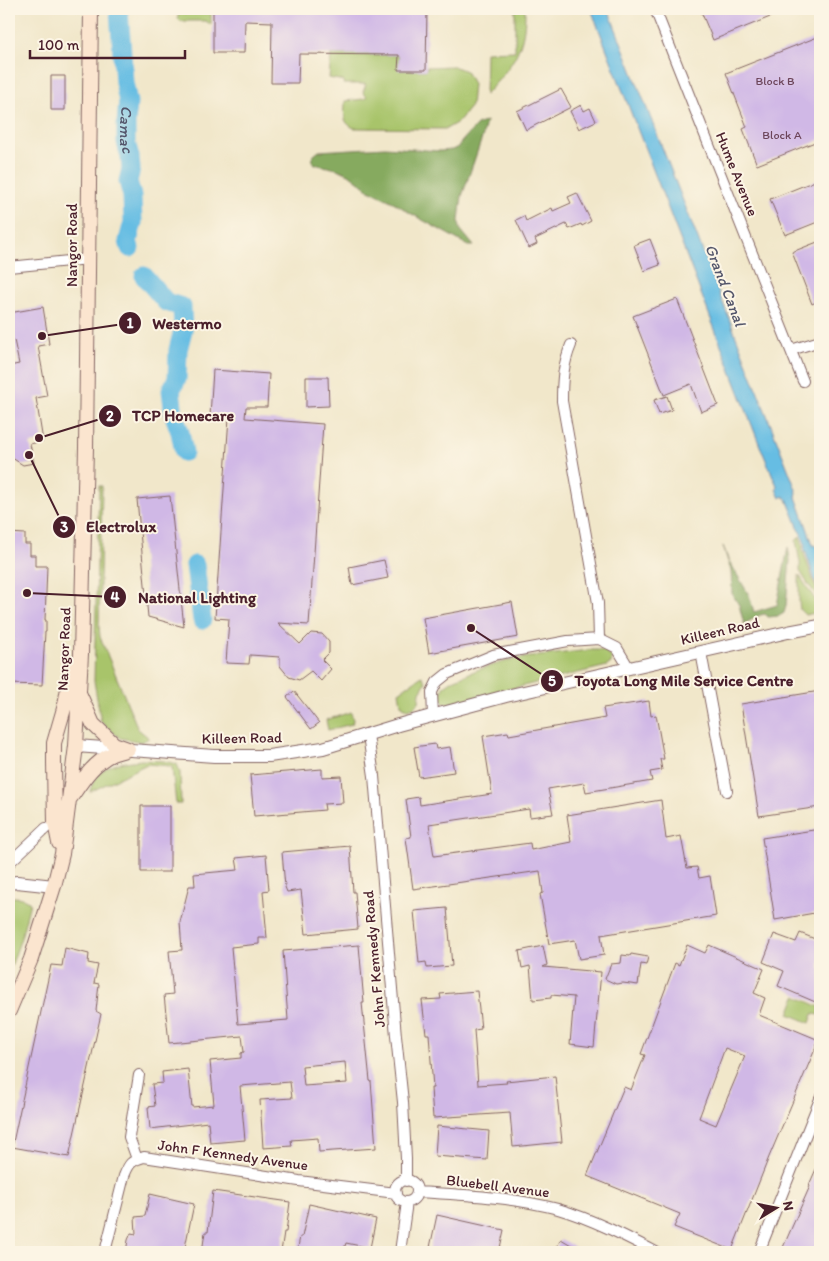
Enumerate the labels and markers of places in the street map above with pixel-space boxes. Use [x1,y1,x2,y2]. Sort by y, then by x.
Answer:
callout: Westermo [117,307,231,338]
callout: TCP Homecare [97,400,244,431]
callout: Electrolux [51,511,166,542]
callout: National Lighting [103,582,266,613]
callout: Toyota Long Mile Service Centre [540,665,803,696]

